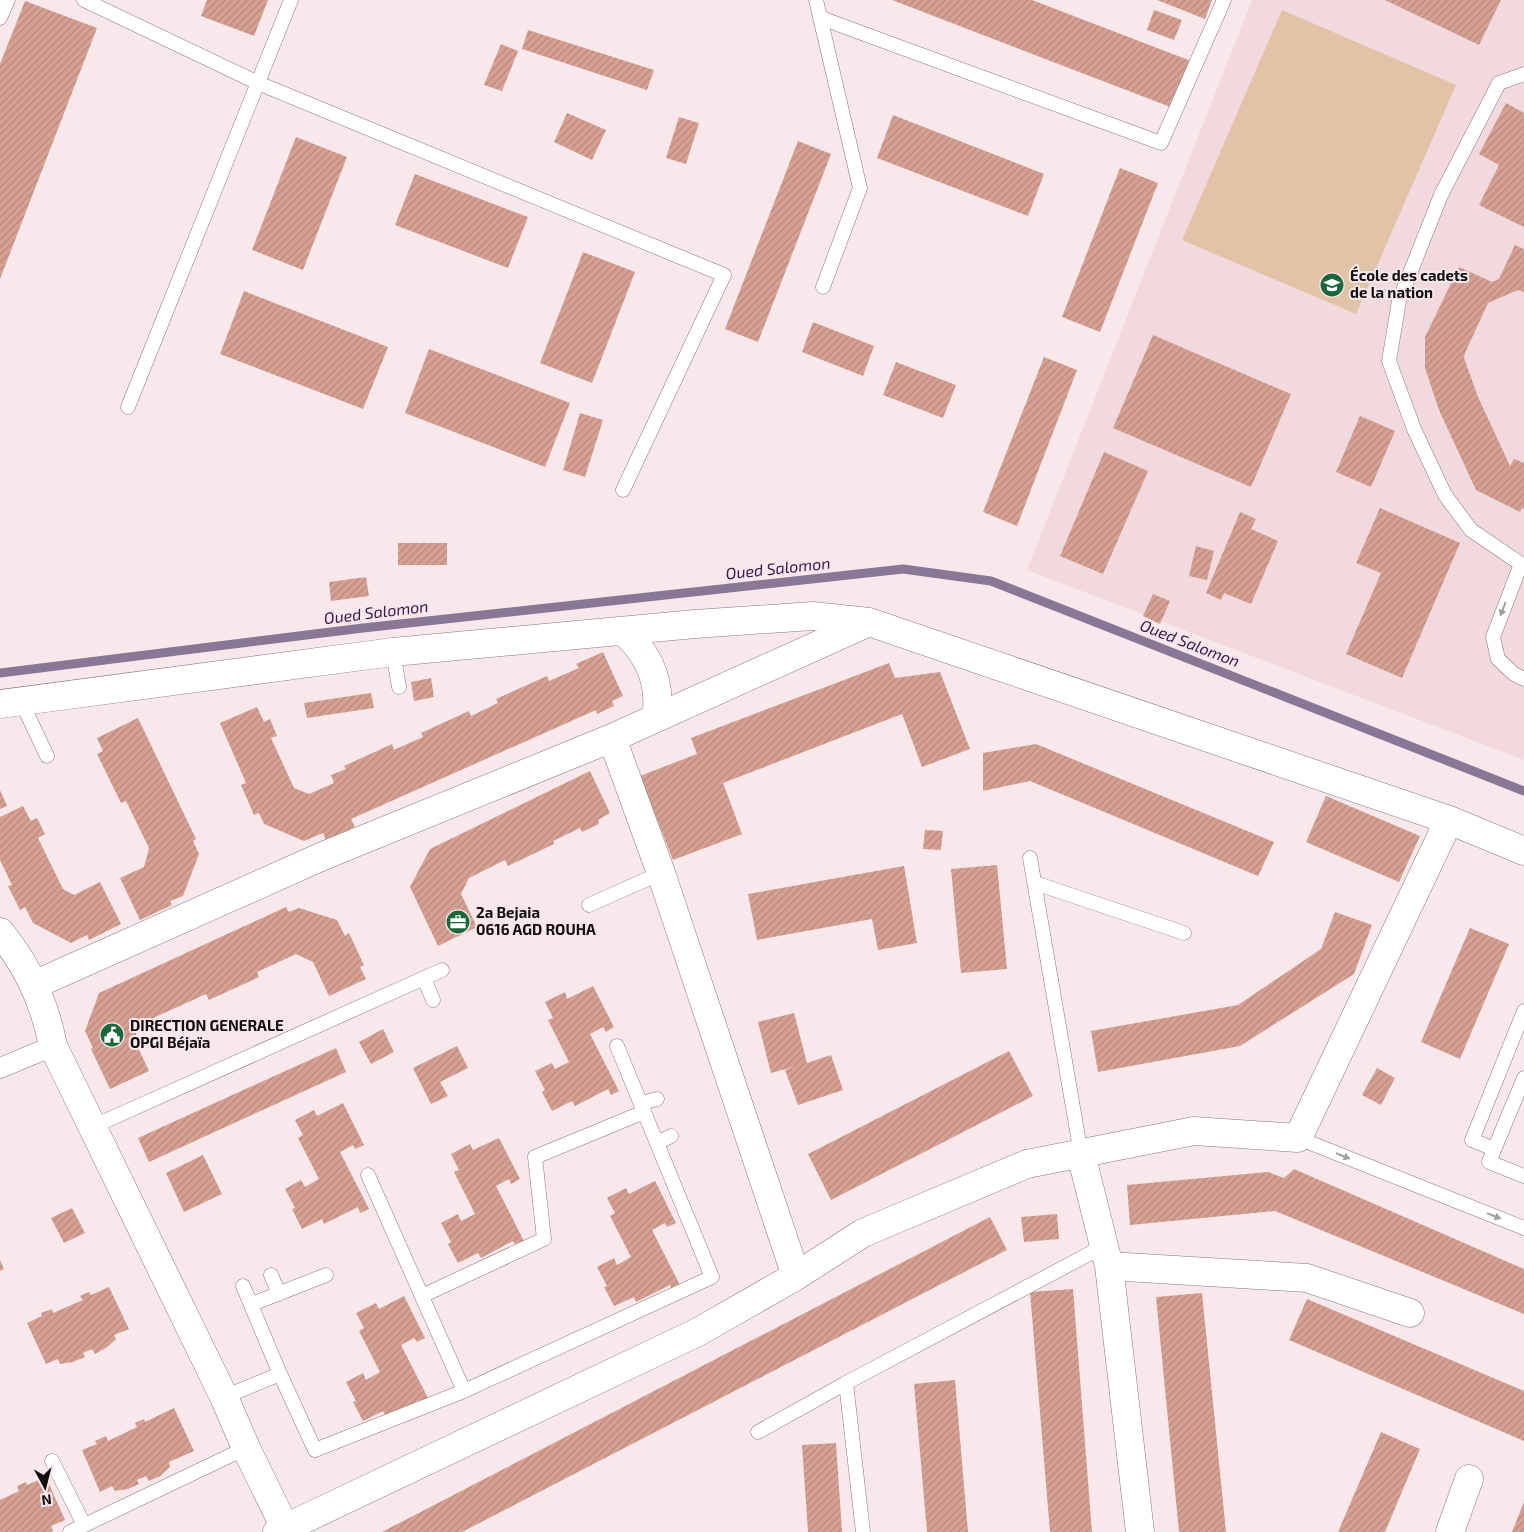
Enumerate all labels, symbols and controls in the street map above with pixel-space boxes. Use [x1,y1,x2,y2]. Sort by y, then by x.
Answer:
place label: École des cadets de la nation [1350,265,1468,301]
school or university icon: École des cadets de la nation [1319,272,1345,298]
water label: Oued Salomon [725,553,831,582]
water label: Oued Salomon [323,596,429,627]
one-way arrow [1499,602,1506,617]
water label: Oued Salomon [1138,615,1243,670]
place label: 2a Bejaia 0616 AGD ROUHA [476,903,596,938]
office icon: 2a Bejaia 0616 AGD ROUHA [445,909,471,935]
place label: DIRECTION GENERALE OPGI Béjaïa [130,1016,284,1051]
public building icon: DIRECTION GENERALE OPGI Béjaïa [99,1022,125,1048]
one-way arrow [1336,1152,1351,1160]
one-way arrow [1487,1212,1502,1220]
north arrow [20,1462,70,1512]
text: N [41,1491,53,1509]

